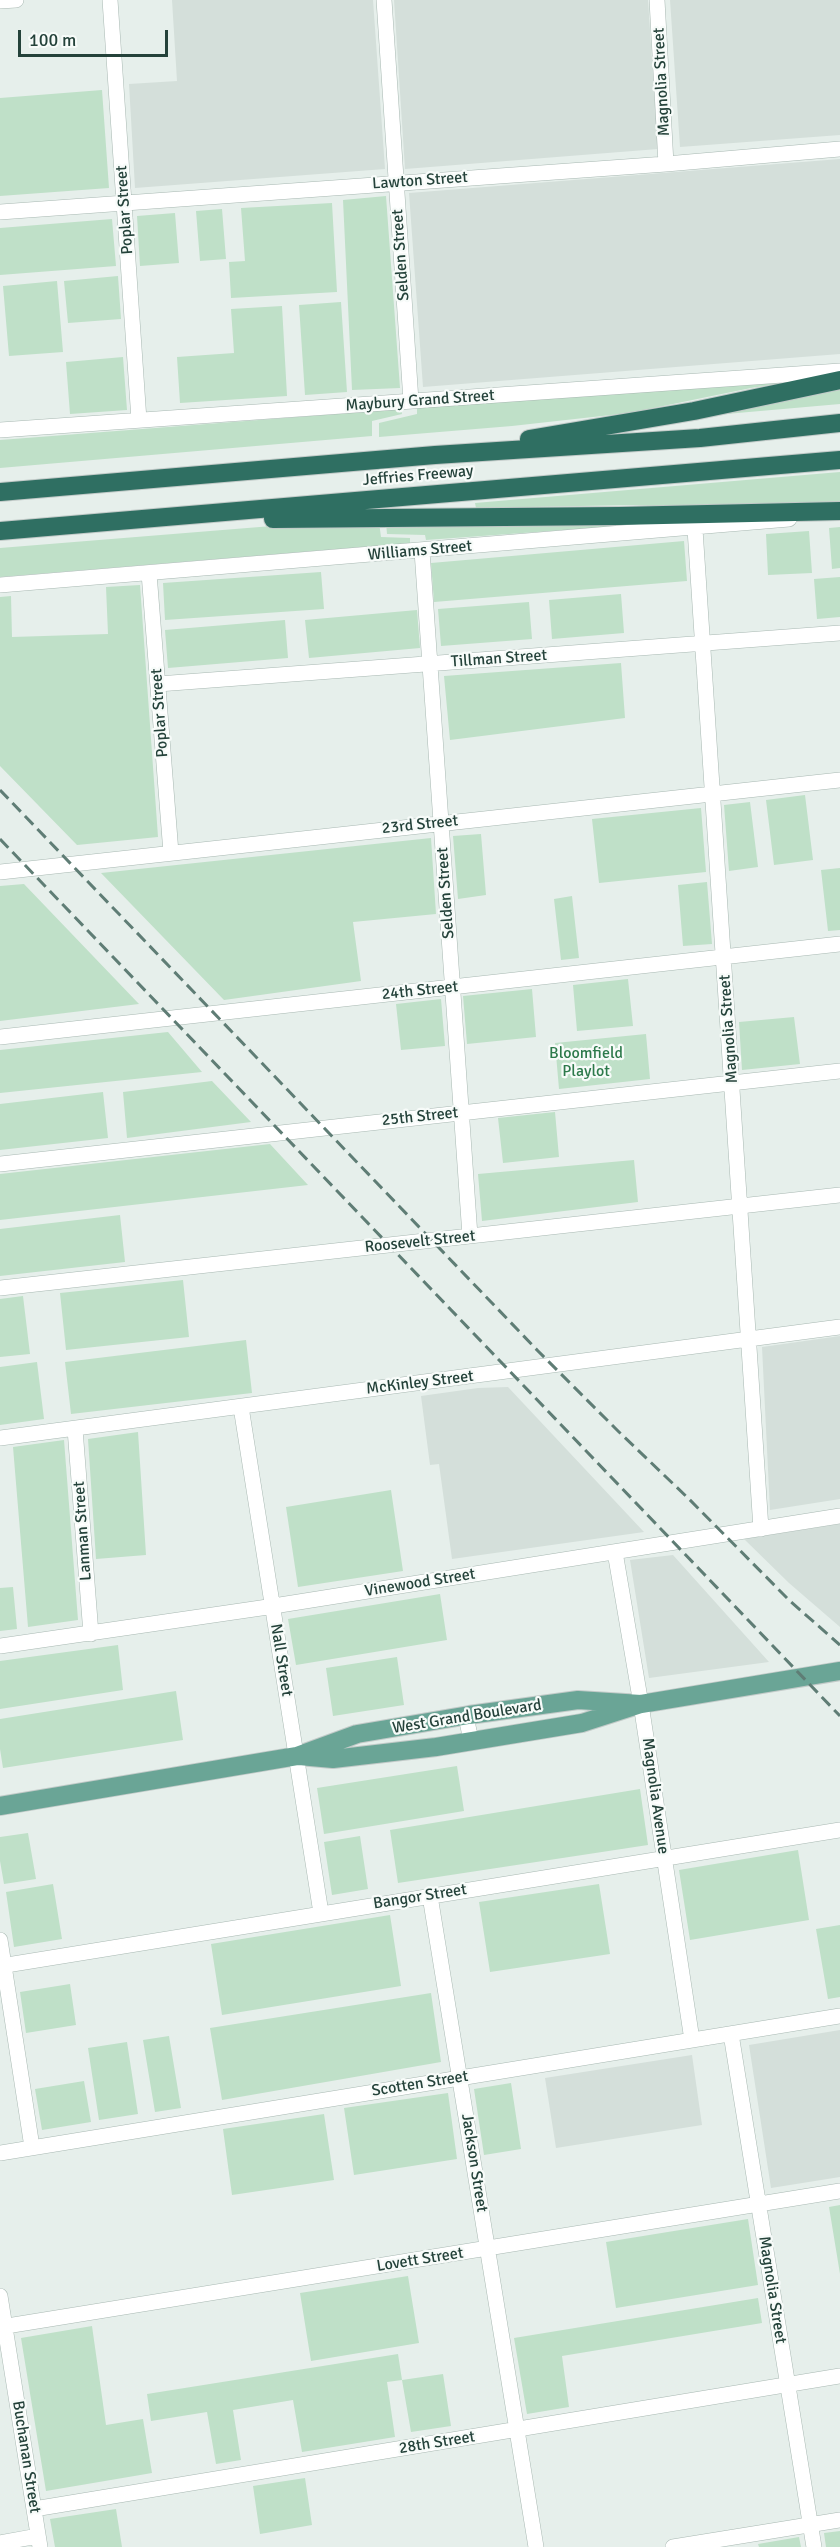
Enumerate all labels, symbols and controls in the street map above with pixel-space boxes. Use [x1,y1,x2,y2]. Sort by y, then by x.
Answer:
scale bar [21,18,171,56]
street label: Magnolia Street [650,27,674,137]
text: 100 m [29,29,76,51]
street label: Poplar Street [112,165,138,255]
street label: Lawton Street [372,168,468,194]
street label: Selden Street [388,208,414,302]
street label: Maybury Grand Street [345,386,495,416]
street label: Jeffries Freeway [362,462,474,490]
street label: Williams Street [367,537,473,565]
street label: Tillman Street [450,646,548,672]
street label: Poplar Street [147,668,173,758]
street label: 23rd Street [381,811,459,839]
street label: Selden Street [433,846,459,940]
street label: Magnolia Street [716,974,742,1084]
street label: 24th Street [381,977,459,1005]
park label: Bloomfield Playlot [549,1044,623,1082]
street label: 25th Street [381,1103,459,1131]
street label: Roosevelt Street [364,1227,476,1257]
street label: McKinley Street [365,1367,475,1399]
street label: Lanman Street [70,1481,96,1581]
street label: Vinewood Street [363,1565,477,1601]
street label: Nall Street [266,1622,296,1698]
street label: West Grand Boulevard [391,1696,543,1738]
street label: Magnolia Avenue [637,1737,673,1855]
street label: Bangor Street [372,1880,468,1914]
street label: Scotten Street [370,2067,470,2101]
street label: Jackson Street [457,2112,491,2214]
street label: Magnolia Street [754,2235,790,2345]
street label: Lovett Street [375,2244,465,2276]
street label: Buchanan Street [8,2399,44,2515]
street label: 28th Street [398,2428,476,2458]

